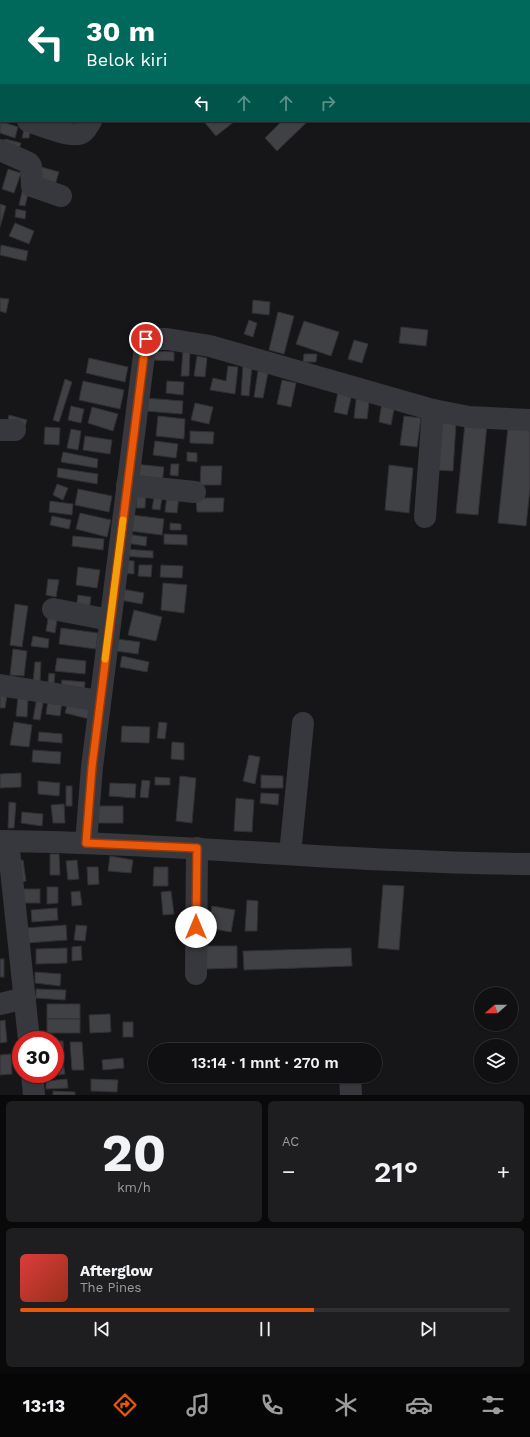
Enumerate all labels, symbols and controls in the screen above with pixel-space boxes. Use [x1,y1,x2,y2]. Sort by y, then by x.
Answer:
text: 30 m [86,15,155,48]
icon: left [20,16,72,68]
text: Belok kiri [86,49,168,70]
icon: left [191,92,213,114]
icon: ahead [233,92,255,114]
icon: ahead [275,92,297,114]
icon: right [317,92,339,114]
pin [129,322,163,356]
icon: arrive [135,328,157,350]
position arrow [175,906,217,948]
north arrow [474,987,518,1031]
map controls [474,987,518,1083]
speed limit sign: 30 [12,1031,64,1083]
button: layers [474,1039,518,1083]
text: 13:14 · 1 mnt · 270 m [191,1054,339,1072]
text: 20 [102,1123,166,1184]
text: AC [282,1134,299,1149]
text: 21° [374,1154,418,1189]
text: − [282,1159,295,1184]
text: + [497,1159,510,1184]
text: km/h [117,1180,151,1195]
text: Afterglow [80,1262,153,1280]
text: The Pines [80,1280,141,1295]
icon: previous [91,1318,113,1340]
icon: pause [254,1318,276,1340]
icon: next [417,1318,439,1340]
icon: directions [111,1391,139,1419]
icon: music [184,1391,212,1419]
icon: phone [258,1391,286,1419]
icon: climate [332,1391,360,1419]
icon: car [405,1391,433,1419]
icon: filters [479,1391,507,1419]
text: 13:13 [23,1395,65,1416]

